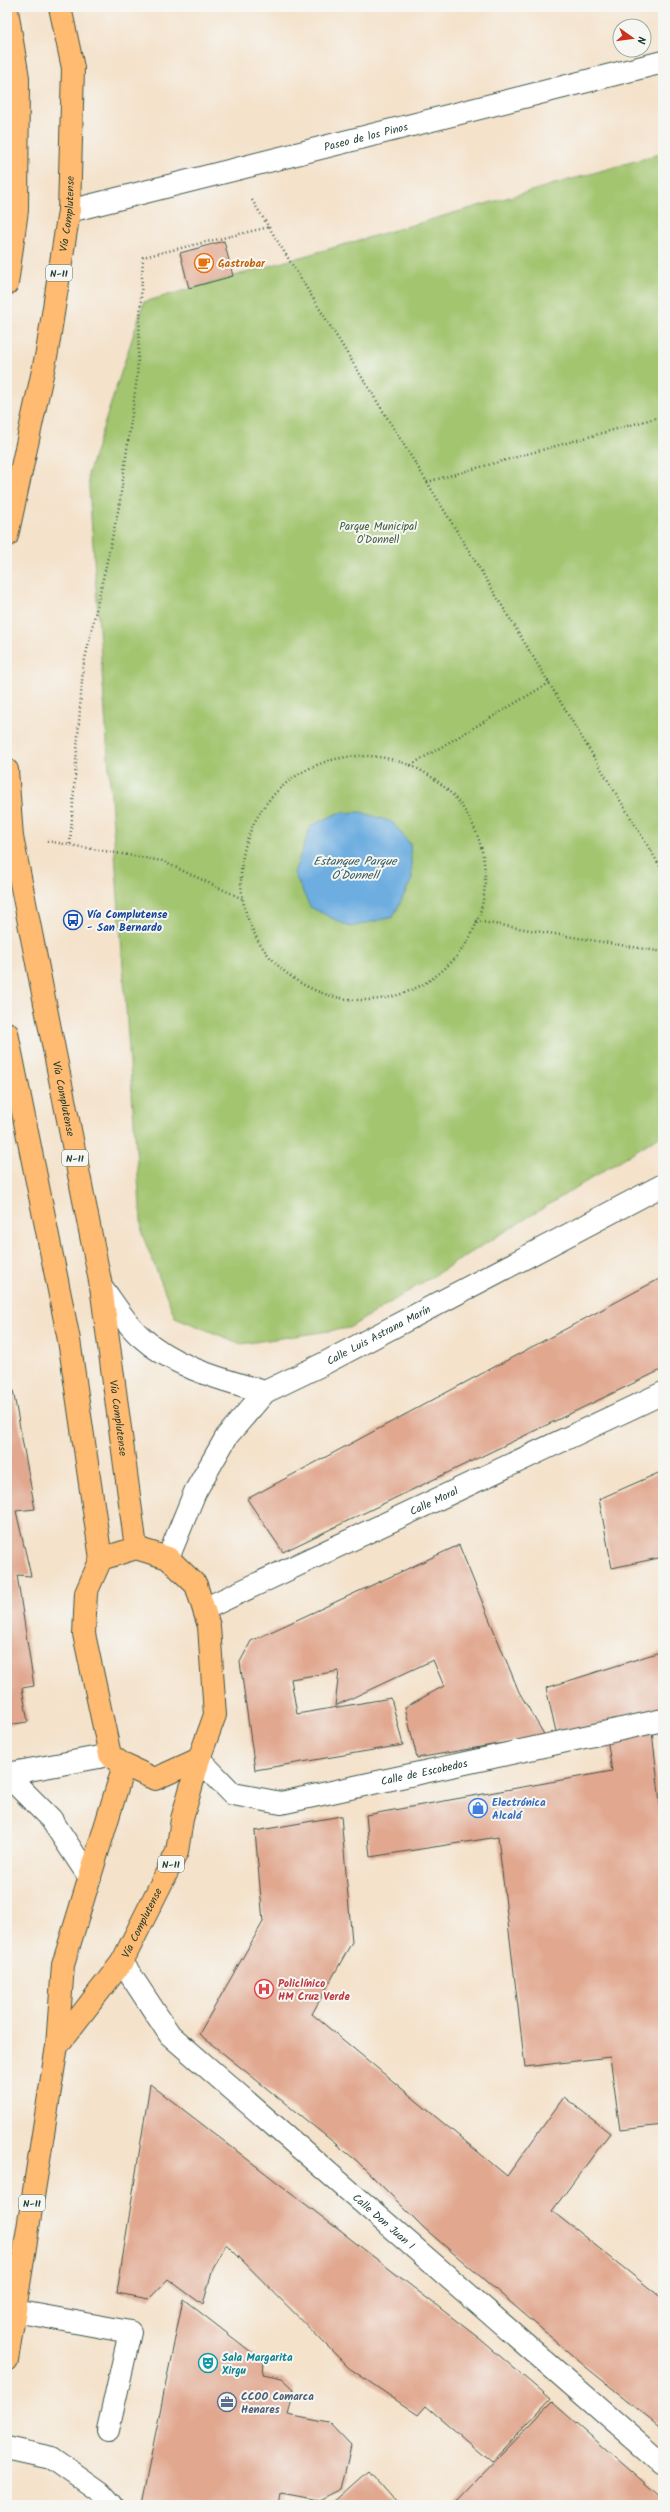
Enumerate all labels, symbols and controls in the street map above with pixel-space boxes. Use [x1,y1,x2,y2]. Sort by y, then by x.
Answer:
north arrow [612,18,652,58]
text: N [631,35,650,46]
street label: Paseo de los Pinos [322,118,410,157]
street label: Vía Complutense [55,176,80,253]
cafe icon: Gastrobar [193,252,215,274]
place label: Gastrobar [218,255,266,273]
road number: N-II [46,265,72,281]
park label: Parque Municipal O'Donnell [339,518,417,549]
water label: Estanque Parque O´Donnell [313,852,398,885]
place label: Vía Complutense - San Bernardo [87,906,168,937]
bus stop icon: Vía Complutense - San Bernardo [62,909,84,931]
street label: Vía Complutense [47,1060,79,1138]
road number: N-II [62,1150,88,1166]
street label: Calle Luis Astrana Marín [324,1301,434,1371]
street label: Vía Complutense [104,1379,132,1457]
street label: Calle Moral [407,1482,462,1521]
street label: Calle de Escobedos [379,1755,470,1791]
place label: Electrónica Alcalá [492,1794,546,1825]
shop icon: Electrónica Alcalá [467,1797,489,1819]
road number: N-II [158,1856,184,1872]
street label: Vía Complutense [117,1885,168,1961]
place label: Policlínico HM Cruz Verde [278,1975,350,2006]
hospital icon: Policlínico HM Cruz Verde [253,1978,275,2000]
street label: Calle Don Juan I [348,2189,419,2254]
road number: N-II [19,2195,45,2211]
place label: Sala Margarita Xirgu [221,2349,293,2380]
theatre icon: Sala Margarita Xirgu [197,2352,219,2374]
place label: CCOO Comarca Henares [241,2388,314,2419]
office icon: CCOO Comarca Henares [216,2391,238,2413]

